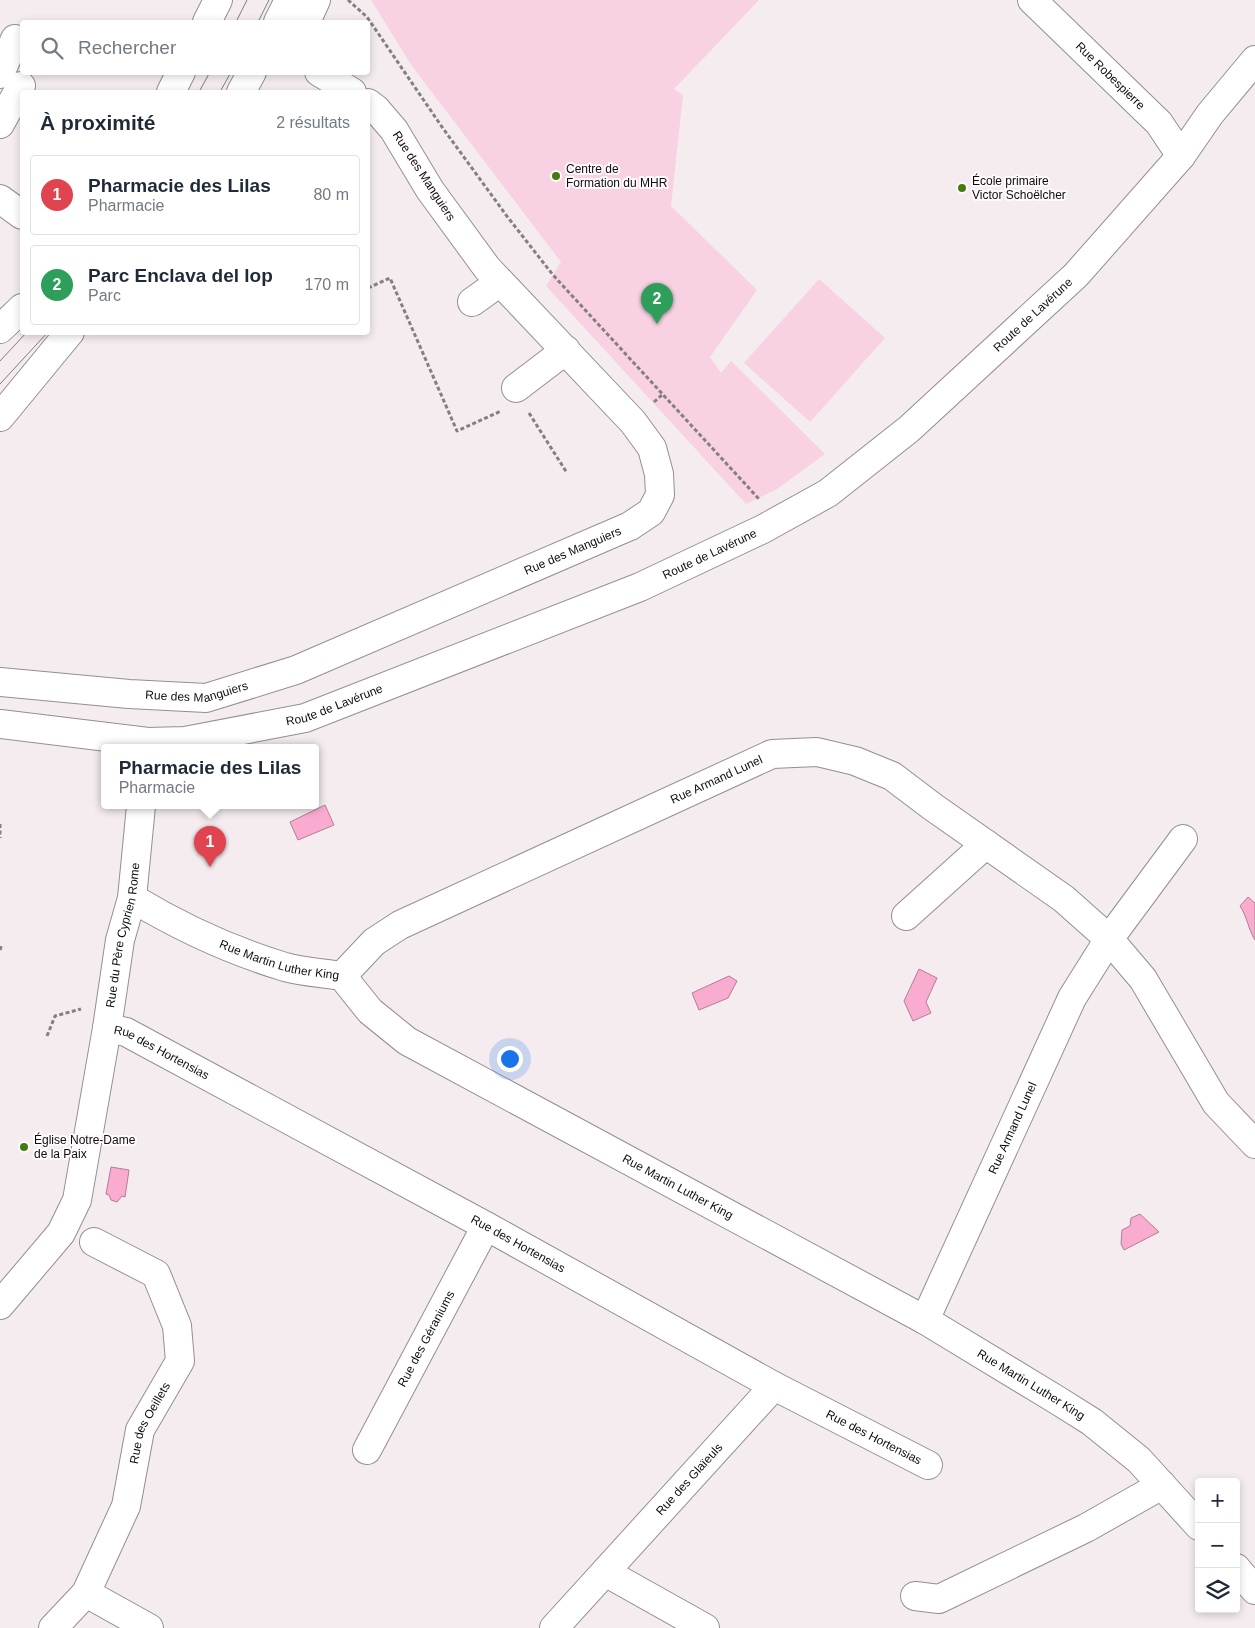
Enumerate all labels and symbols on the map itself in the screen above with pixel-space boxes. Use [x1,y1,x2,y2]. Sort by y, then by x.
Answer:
street label: Rue Robespierre [1073,39,1148,113]
street label: Rue des Manguiers [390,129,458,223]
place label: Centre de Formation du MHR [566,162,668,190]
marker: Centre de Formation du MHR [550,170,562,182]
place label: École primaire Victor Schoëlcher [972,173,1066,202]
marker: École primaire Victor Schoëlcher [956,182,968,194]
street label: Route de Lavérune [991,275,1075,355]
pin: 2 [641,283,673,324]
street label: Rue des Manguiers [522,524,623,578]
street label: Route de Lavérune [660,526,759,582]
street label: Rue des Manguiers [145,678,250,705]
street label: Route de Lavérune [285,681,385,729]
street label: Rue Armand Lunel [668,752,765,807]
pin: 1 [194,826,226,867]
street label: Rue du Père Cyprien Rome [103,862,142,1009]
street label: Rue Martin Luther King [217,937,340,982]
street label: Rue des Hortensias [113,1023,212,1082]
your location [497,1046,523,1072]
street label: Rue Armand Lunel [986,1080,1040,1176]
place label: Église Notre-Dame de la Paix [34,1132,136,1161]
marker: Église Notre-Dame de la Paix [18,1141,30,1153]
street label: Rue Martin Luther King [620,1151,736,1222]
street label: Rue des Hortensias [468,1212,568,1276]
street label: Rue des Géraniums [395,1288,457,1389]
street label: Rue Martin Luther King [975,1346,1088,1423]
street label: Rue des Oeillets [127,1380,173,1465]
street label: Rue des Hortensias [824,1407,924,1468]
street label: Rue des Glaïeuls [653,1440,725,1518]

